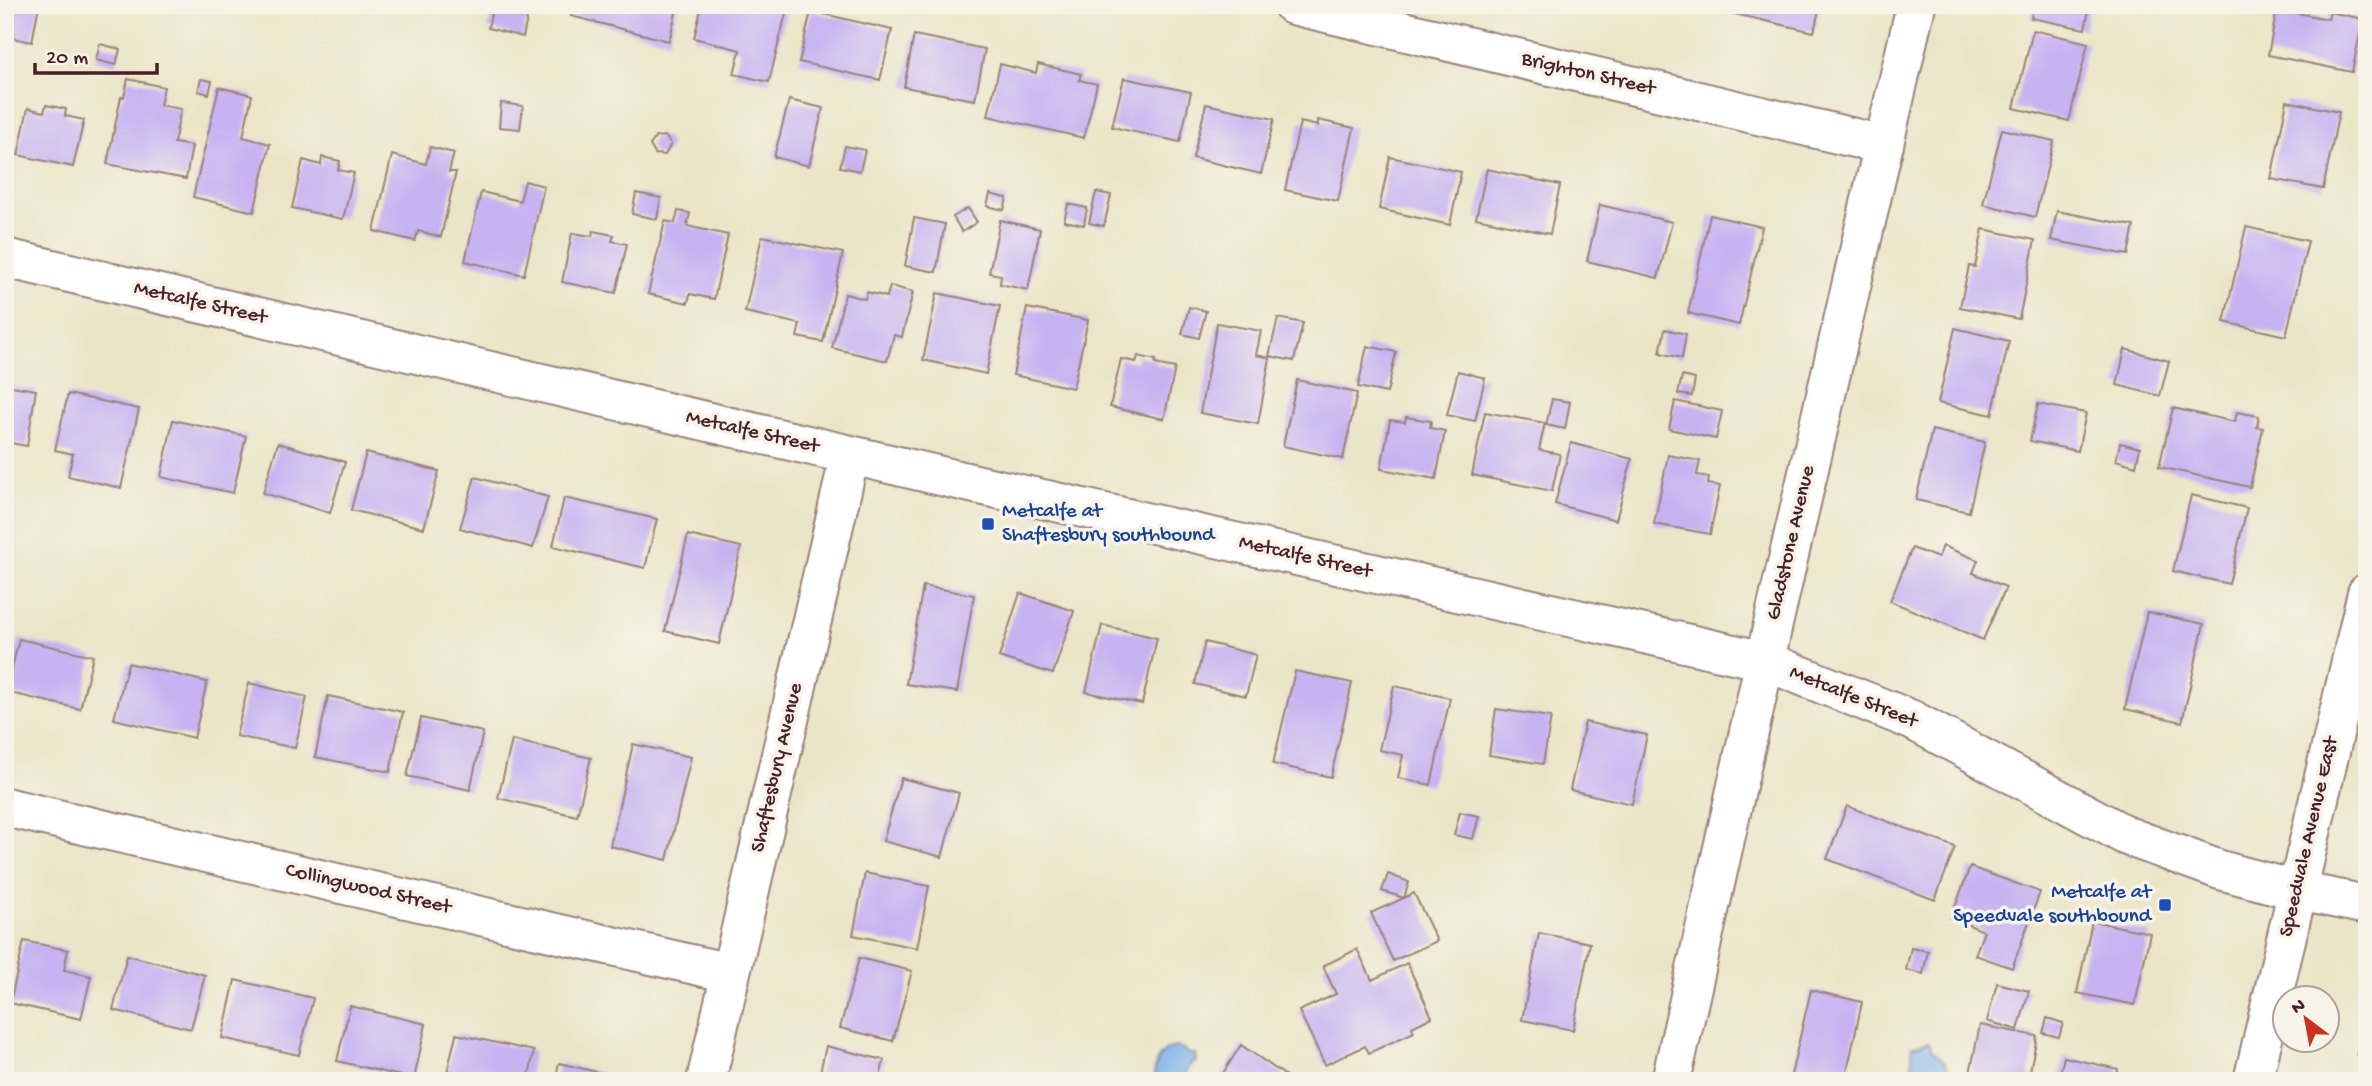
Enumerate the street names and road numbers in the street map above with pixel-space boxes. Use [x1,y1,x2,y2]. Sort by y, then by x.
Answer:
street label: Brighton Street [1518,47,1660,103]
street label: Metcalfe Street [131,277,271,332]
street label: Metcalfe Street [683,406,823,461]
street label: Gladstone Avenue [1762,462,1822,623]
street label: Metcalfe Street [1236,531,1376,586]
street label: Metcalfe Street [1785,661,1923,736]
street label: Shaftesbury Avenue [746,680,810,855]
street label: Speedvale Avenue East [2275,732,2346,939]
street label: Collingwood Street [283,859,456,922]

